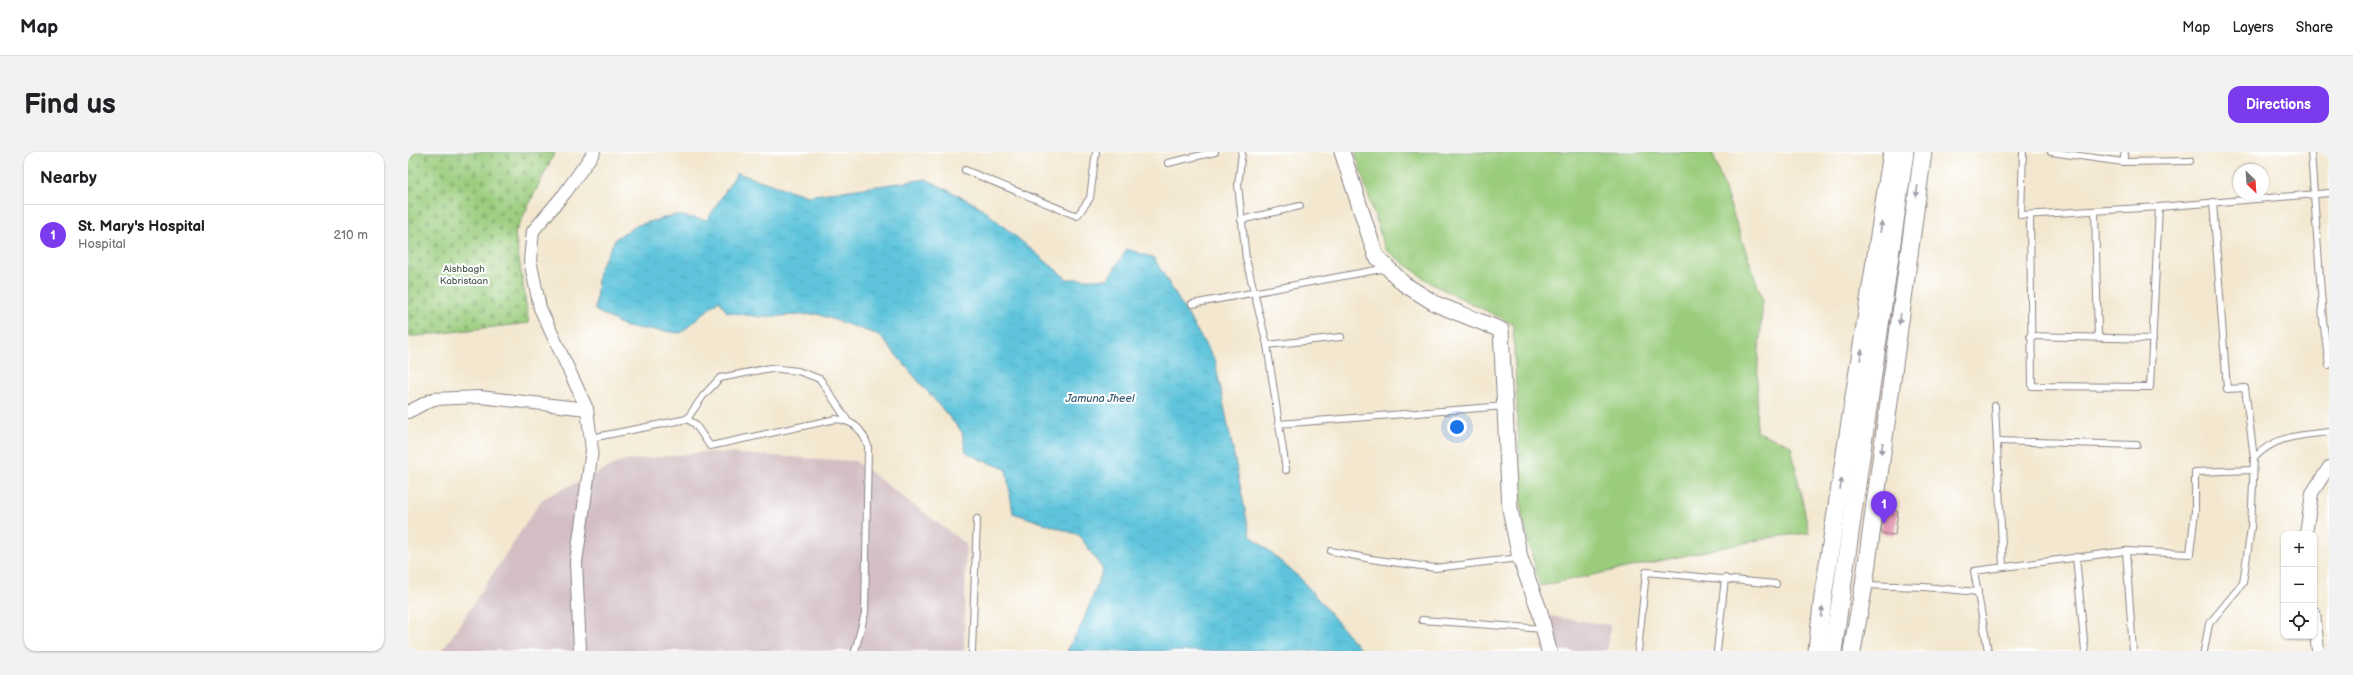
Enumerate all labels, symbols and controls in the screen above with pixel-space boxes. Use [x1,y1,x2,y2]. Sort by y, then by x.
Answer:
text: Map [20,16,58,39]
text: Map [2182,19,2210,36]
text: Layers [2232,19,2274,36]
text: Share [2296,19,2333,36]
button: Directions [2228,86,2329,123]
text: Find us [24,88,116,121]
north arrow [2233,164,2269,200]
text: Nearby [40,168,97,188]
one-way arrow [1914,185,1921,197]
text: St. Mary's Hospital [78,217,205,236]
one-way arrow [1878,221,1884,233]
text: 1 [50,227,56,243]
text: 210 m [334,227,368,243]
text: Hospital [78,236,126,252]
park label: Aishbagh Kabristaan [440,263,488,287]
one-way arrow [1897,313,1903,326]
one-way arrow [1858,349,1864,361]
water label: Jamuna Jheel [1065,392,1135,405]
your location [1447,417,1467,437]
one-way arrow [1879,442,1885,454]
one-way arrow [1838,478,1844,490]
pin: 1 [1871,491,1897,524]
map controls [2281,531,2317,639]
button: + [2281,531,2317,567]
button: − [2281,567,2317,603]
button: locate [2281,603,2317,639]
one-way arrow [1818,606,1825,618]

